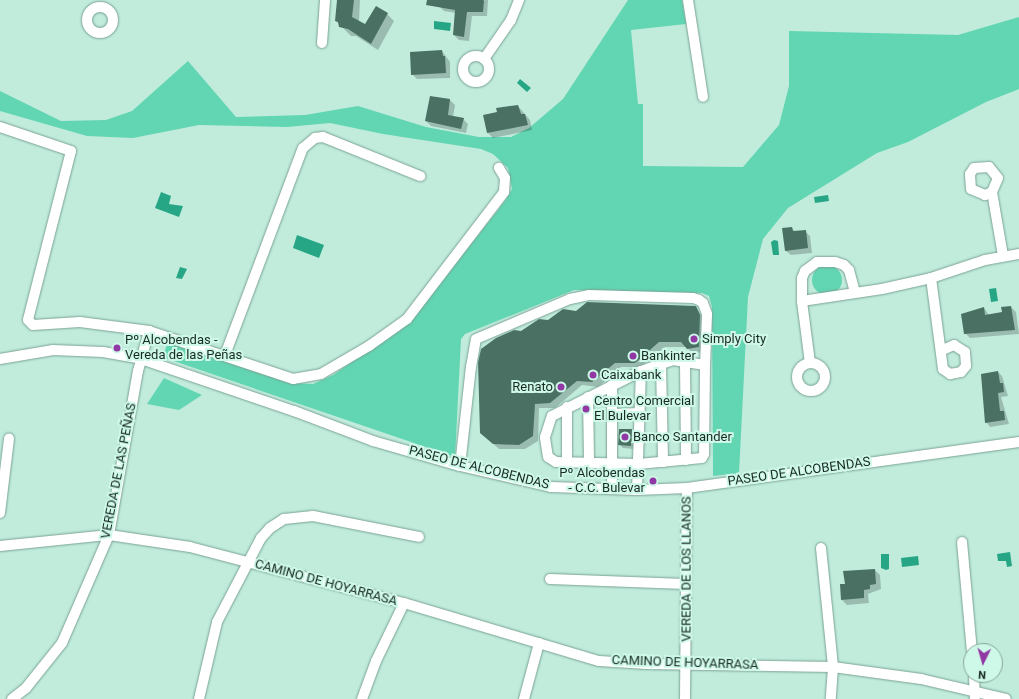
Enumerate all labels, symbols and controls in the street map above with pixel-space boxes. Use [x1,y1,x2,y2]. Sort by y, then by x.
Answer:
place label: Simply City [702,331,766,347]
place label: Pº Alcobendas - Vereda de las Peñas [125,333,242,364]
marker: Simply City [689,334,699,344]
marker: Pº Alcobendas - Vereda de las Peñas [112,343,122,353]
place label: Bankinter [641,348,696,364]
marker: Bankinter [628,351,638,361]
place label: Caixabank [601,367,661,383]
marker: Caixabank [588,370,598,380]
place label: Renato [512,379,553,395]
marker: Renato [556,382,566,392]
place label: Centro Comercial El Bulevar [594,394,694,425]
street label: VEREDA DE LAS PEÑAS [98,402,140,540]
marker: Centro Comercial El Bulevar [581,404,591,414]
place label: Banco Santander [633,429,732,445]
marker: Banco Santander [620,432,630,442]
street label: PASEO DE ALCOBENDAS [407,443,551,493]
street label: PASEO DE ALCOBENDAS [727,454,871,490]
place label: Pº Alcobendas - C.C. Bulevar [559,466,645,497]
marker: Pº Alcobendas - C.C. Bulevar [648,476,658,486]
street label: VEREDA DE LOS LLANOS [679,496,695,642]
street label: CAMINO DE HOYARRASA [253,556,399,610]
north arrow [963,643,1003,683]
street label: CAMINO DE HOYARRASA [611,653,759,673]
text: N [978,668,986,681]

